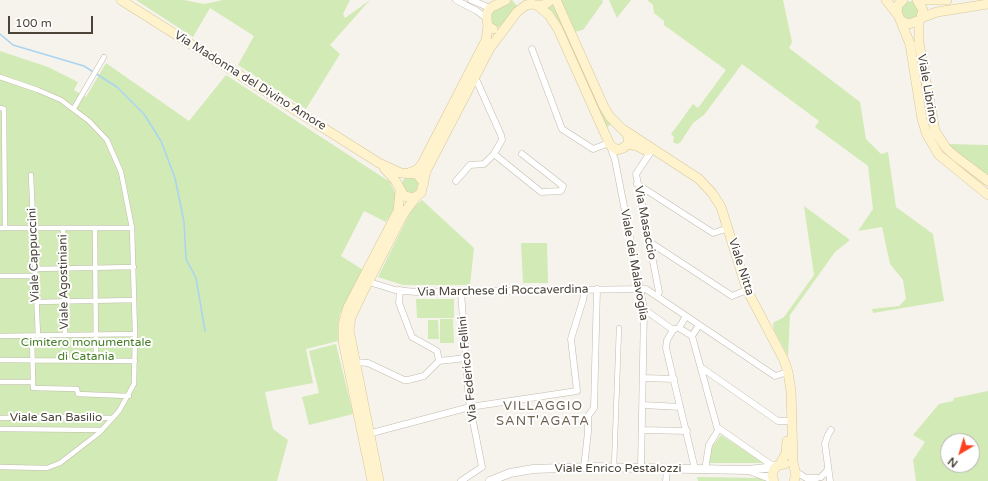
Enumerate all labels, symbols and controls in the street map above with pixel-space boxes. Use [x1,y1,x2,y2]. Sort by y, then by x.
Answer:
scale bar [10,8,95,34]
text: 100 m [15,16,52,30]
street label: Via Madonna del Divino Amore [171,28,329,134]
street label: Viale Librino [914,53,940,125]
street label: Via Masaccio [631,185,659,261]
street label: Viale Cappuccini [25,208,43,302]
street label: Viale dei Malavoglia [617,208,651,322]
street label: Viale Agostiniani [56,234,72,330]
street label: Viale Nitta [725,237,757,297]
street label: Via Marchese di Roccaverdina [417,282,589,300]
street label: Via Federico Fellini [455,315,481,423]
park label: Cimitero monumentale di Catania [21,336,151,364]
district label: VILLAGGIO SANT'AGATA [496,399,590,430]
street label: Viale San Basilio [10,411,102,425]
north arrow [940,433,980,473]
text: N [945,454,960,470]
street label: Viale Enrico Pestalozzi [554,462,682,476]

